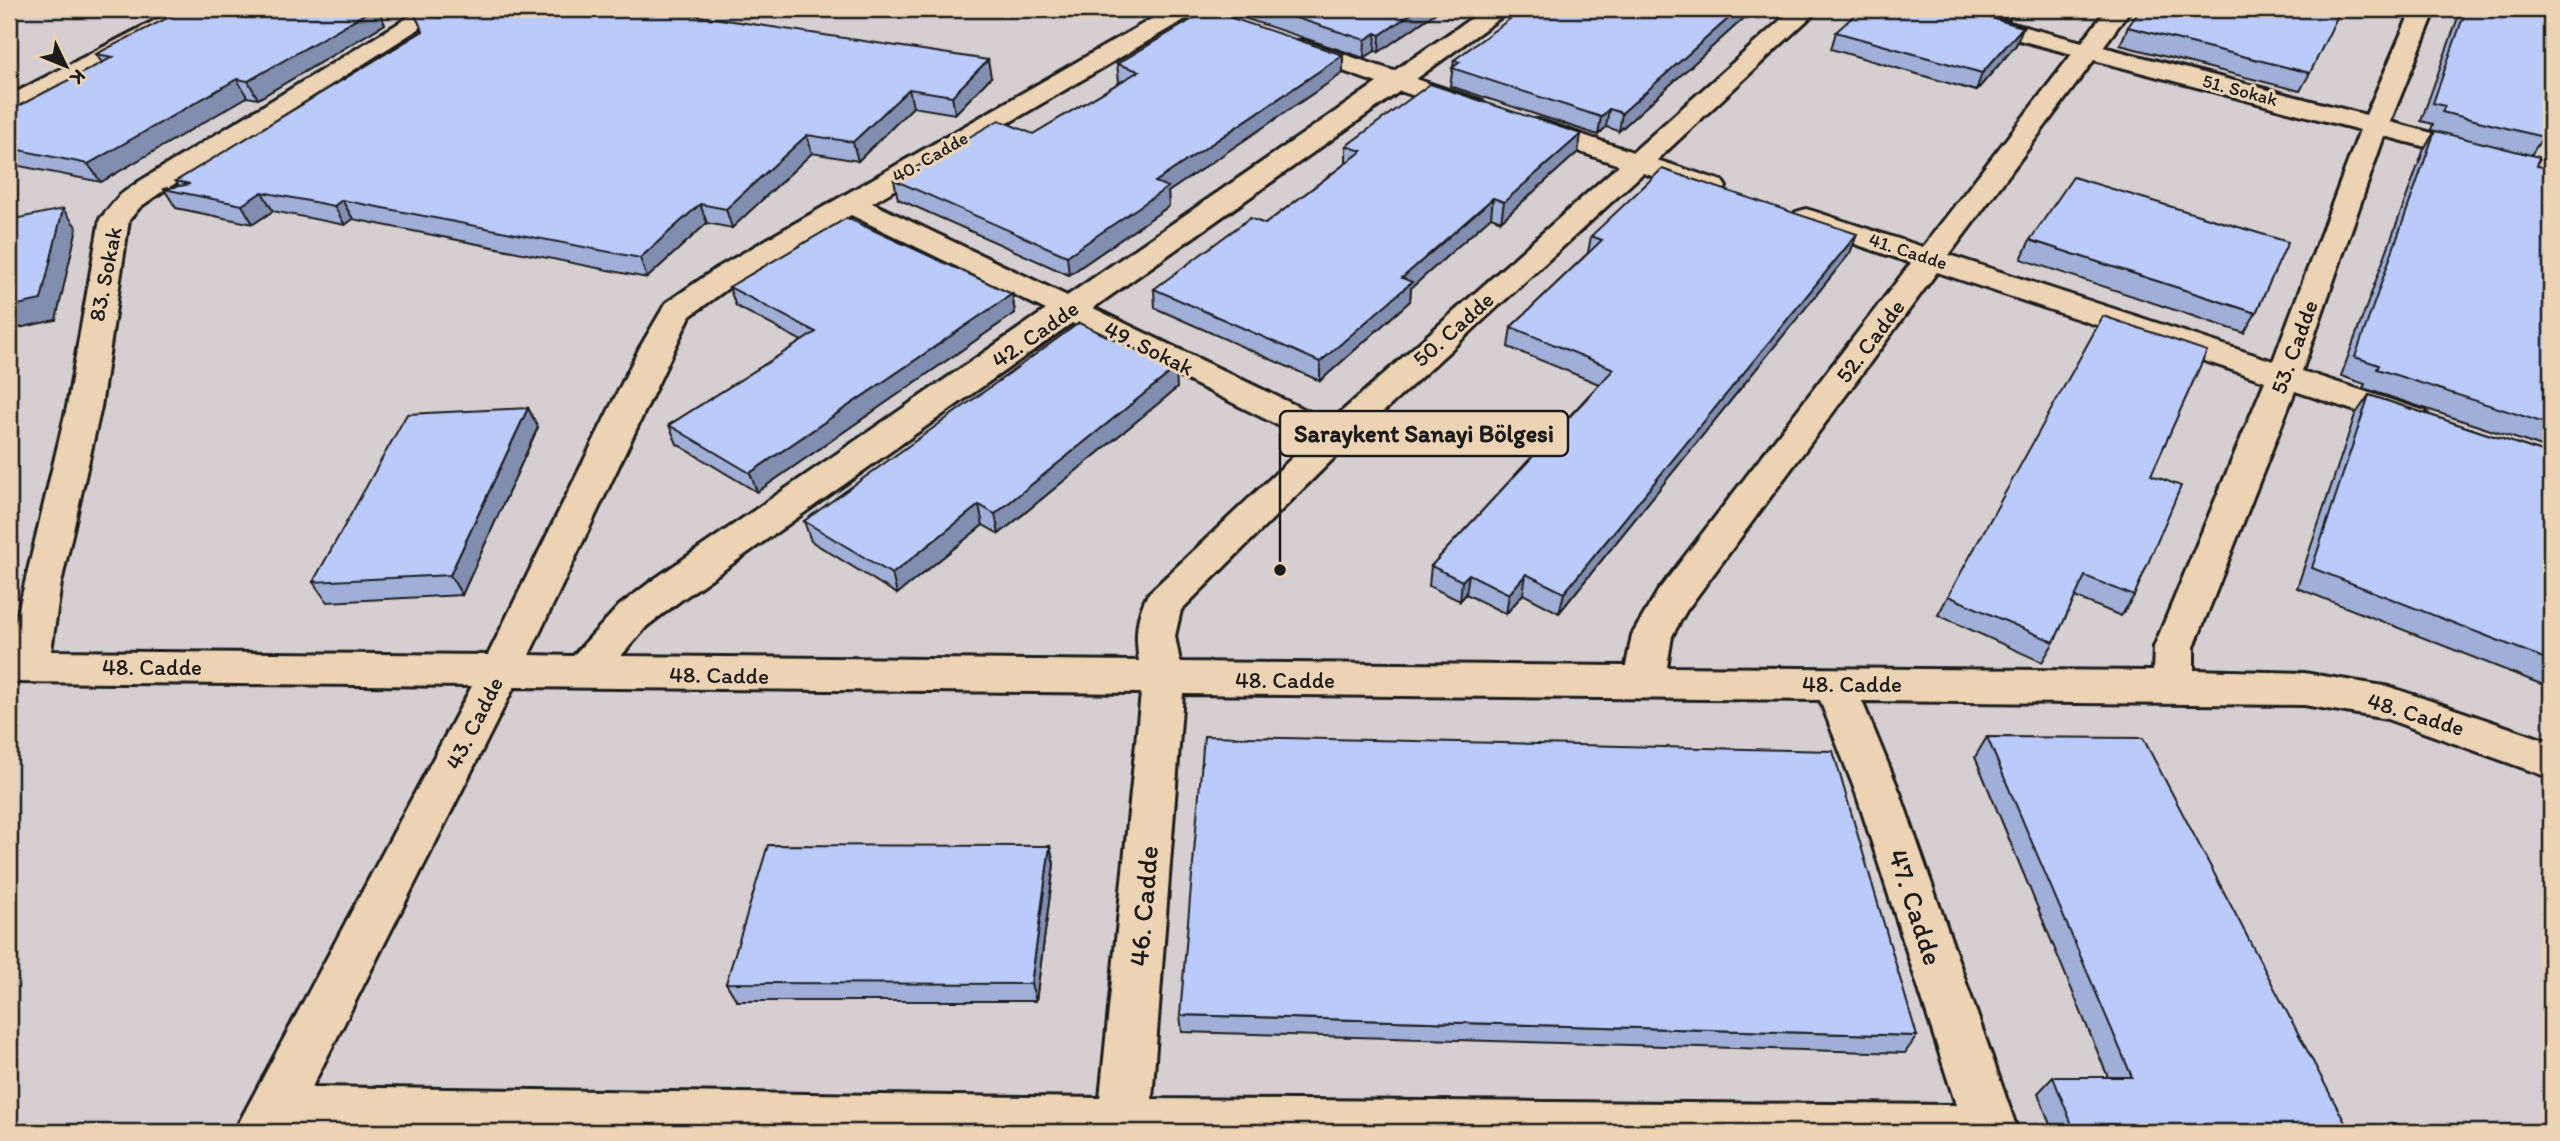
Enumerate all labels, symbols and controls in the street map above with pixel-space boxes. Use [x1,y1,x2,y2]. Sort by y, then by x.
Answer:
north arrow [32,32,102,102]
text: K [65,65,91,90]
street label: 51. Sokak [2200,69,2280,111]
street label: 40. Cadde [888,126,972,188]
street label: 83. Sokak [82,224,128,324]
street label: 41. Cadde [1866,228,1950,274]
street label: 50. Cadde [1407,285,1499,373]
street label: 42. Cadde [986,294,1084,374]
street label: 52. Cadde [1829,294,1911,388]
street label: 53. Cadde [2264,296,2324,398]
street label: 49. Sokak [1100,314,1199,382]
callout: Saraykent Sanayi Bölgesi [1280,411,1568,456]
text: Saraykent Sanayi Bölgesi [1294,419,1554,449]
street label: 48. Cadde [102,653,202,681]
street label: 48. Cadde [669,660,769,690]
street label: 48. Cadde [1235,666,1335,694]
street label: 48. Cadde [1802,670,1902,698]
street label: 43. Cadde [439,672,509,774]
street label: 48. Cadde [2364,686,2468,742]
street label: 46. Cadde [1121,844,1165,968]
street label: 47. Cadde [1881,845,1951,969]

